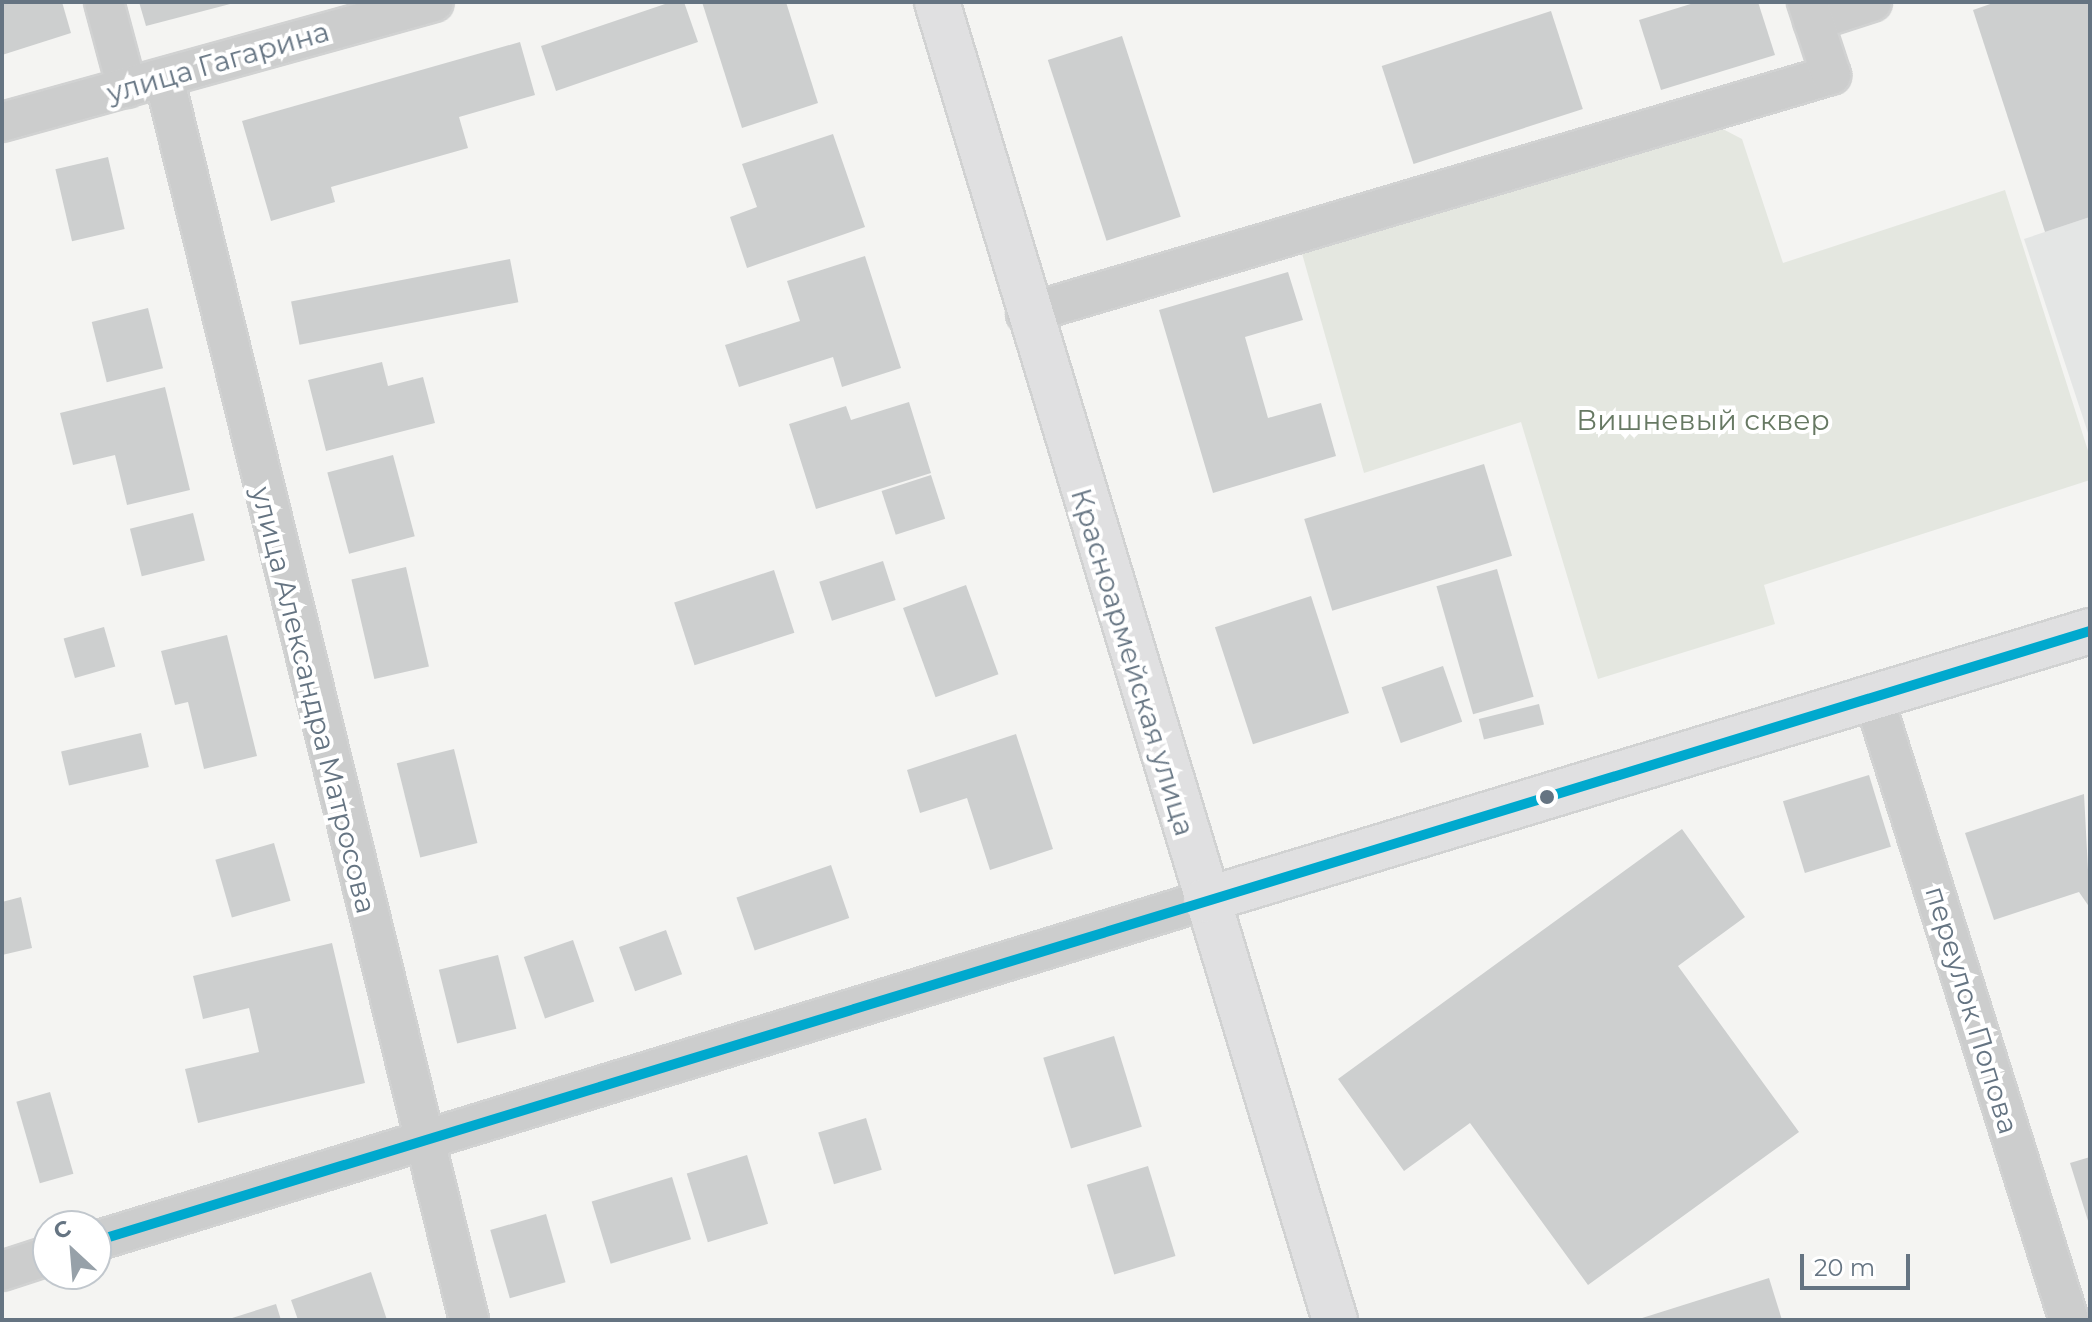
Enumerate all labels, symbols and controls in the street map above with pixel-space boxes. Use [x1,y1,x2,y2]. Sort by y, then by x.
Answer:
street label: улица Гагарина [103,14,333,110]
park label: Вишневый сквер [1576,403,1830,437]
street label: улица Александра Матросова [245,483,383,917]
street label: Красноармейская улица [1064,484,1202,840]
unlabelled marker [1539,789,1555,805]
street label: переулок Попова [1918,882,2026,1138]
north arrow [32,1210,112,1290]
text: С [49,1214,75,1245]
scale bar [1804,1238,1914,1288]
text: 20 m [1814,1253,1875,1282]

